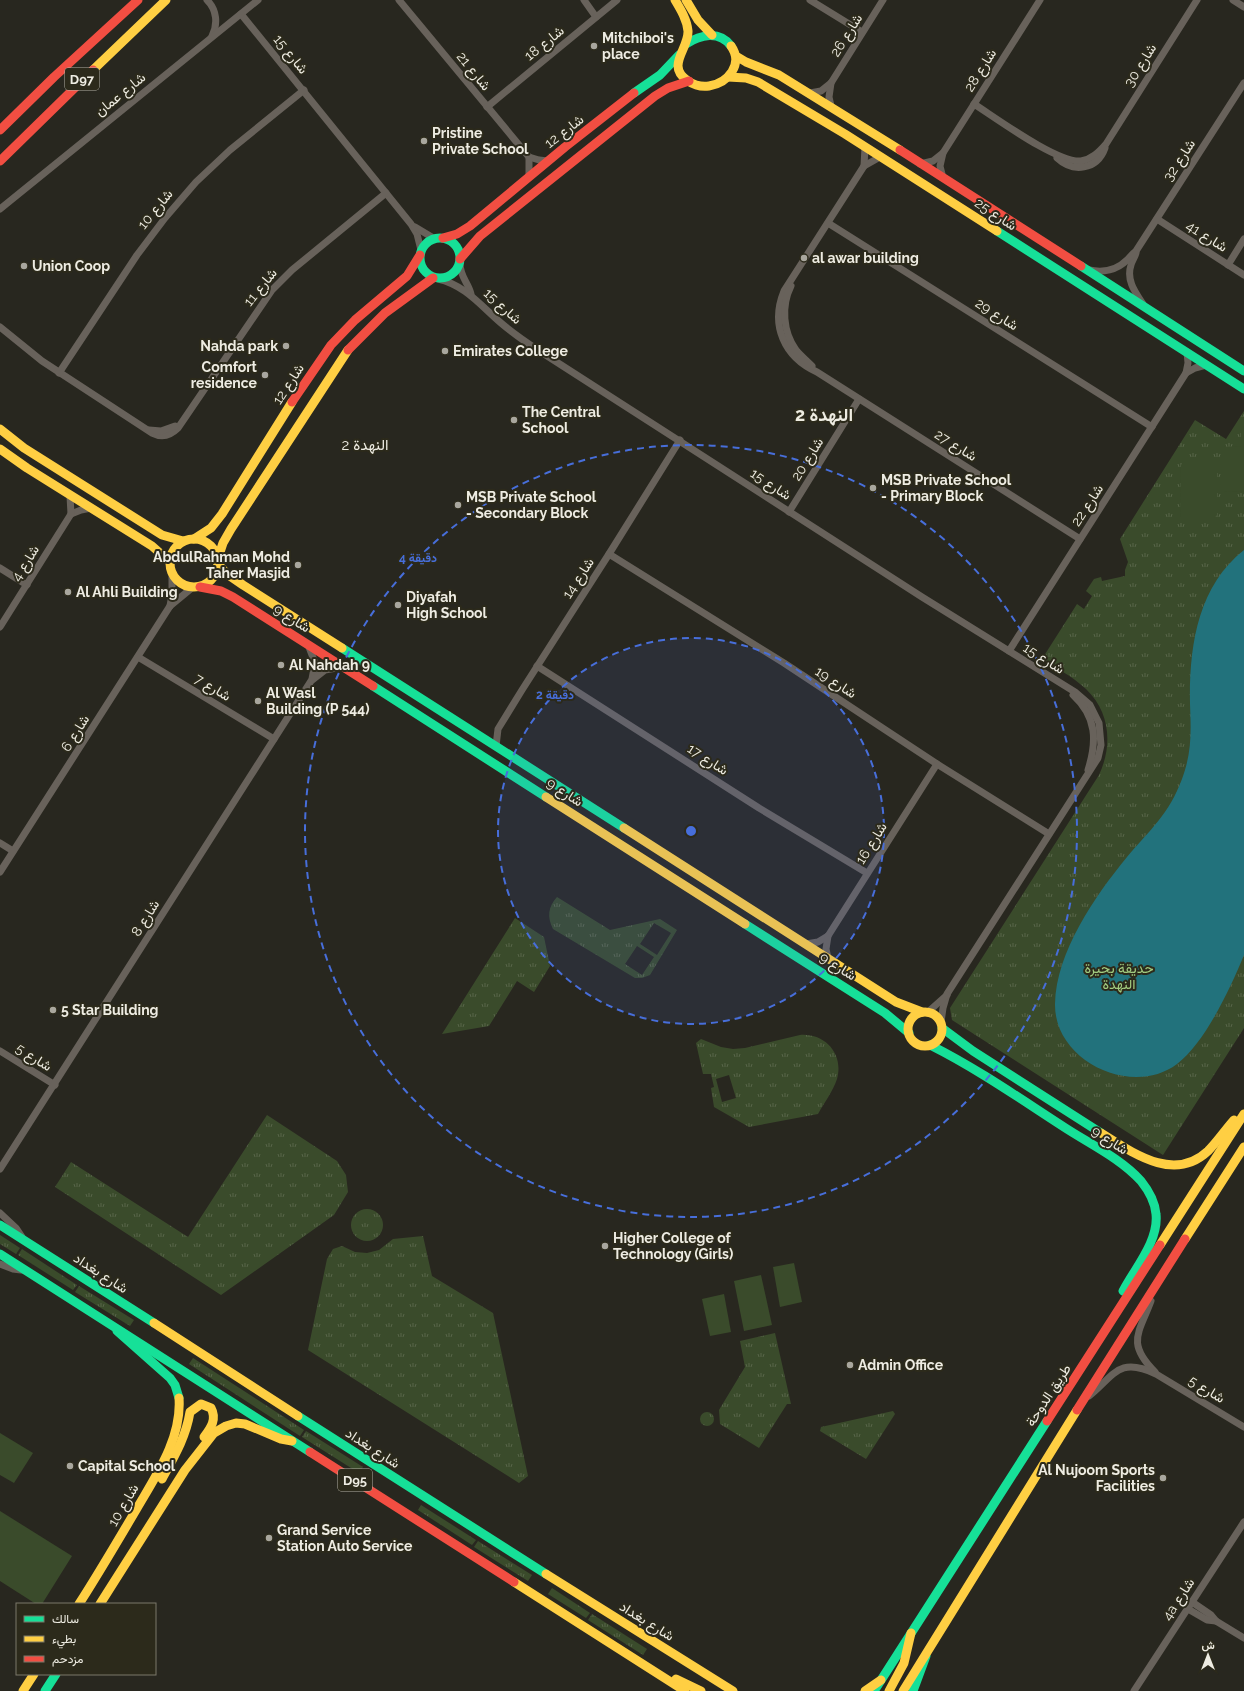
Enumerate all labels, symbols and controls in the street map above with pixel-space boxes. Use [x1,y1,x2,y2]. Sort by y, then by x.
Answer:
street label: شارع 26 [827,11,868,61]
street label: شارع 18 [521,22,569,66]
place label: Mitchiboi's place [602,30,674,62]
street label: شارع 15 [268,31,311,79]
marker: Mitchiboi's place [589,41,599,51]
street label: شارع 30 [1121,41,1162,91]
street label: شارع 28 [961,46,1002,96]
street label: شارع 21 [451,48,494,95]
road number: D97 [65,68,99,90]
street label: شارع عمان [92,69,150,121]
street label: شارع 12 [541,111,589,154]
place label: Pristine Private School [432,125,529,157]
marker: Pristine Private School [419,136,429,146]
street label: شارع 32 [1160,136,1201,185]
street label: شارع 10 [134,186,178,234]
street label: شارع 25 [970,195,1020,236]
street label: شارع 41 [1182,217,1230,257]
place label: al awar building [812,250,919,266]
marker: al awar building [799,253,809,263]
place label: Union Coop [32,258,110,274]
marker: Union Coop [19,261,29,271]
street label: شارع 11 [240,265,282,311]
street label: شارع 15 [479,285,525,329]
street label: شارع 29 [971,295,1021,336]
place label: Nahda park [200,338,278,354]
marker: Nahda park [281,341,291,351]
place label: Emirates College [453,343,568,359]
marker: Emirates College [440,346,450,356]
place label: Comfort residence [191,359,258,391]
street label: شارع 12 [269,361,309,409]
marker: Comfort residence [260,370,270,380]
place label: The Central School [522,404,601,436]
district label: النهدة 2 [795,404,853,426]
marker: The Central School [509,415,519,425]
street label: شارع 27 [930,426,980,467]
street label: شارع 20 [788,435,829,485]
district label: النهدة 2 [342,436,388,454]
street label: شارع 15 [746,465,794,506]
place label: MSB Private School - Primary Block [881,472,1012,504]
street label: شارع 22 [1068,481,1109,530]
marker: MSB Private School - Primary Block [868,483,878,493]
place label: MSB Private School - Secondary Block [466,489,597,521]
marker: MSB Private School - Secondary Block [453,500,463,510]
street label: شارع 4 [8,542,45,586]
place label: AbdulRahman Mohd Taher Masjid [153,549,290,581]
text: 4 دقيقة [399,551,437,565]
street label: شارع 14 [559,555,600,603]
marker: AbdulRahman Mohd Taher Masjid [293,560,303,570]
place label: Al Ahli Building [76,584,178,600]
marker: Al Ahli Building [63,587,73,597]
place label: Diyafah High School [406,589,488,621]
marker: Diyafah High School [393,600,403,610]
street label: شارع 9 [269,601,313,638]
street label: شارع 15 [1019,639,1067,679]
place label: Al Nahdah 9 [289,657,370,673]
marker: Al Nahdah 9 [276,660,286,670]
street label: شارع 19 [811,663,860,704]
street label: شارع 7 [191,670,234,707]
place label: Al Wasl Building (P 544) [266,685,370,717]
text: 2 دقيقة [536,688,574,702]
marker: Al Wasl Building (P 544) [253,696,263,706]
street label: شارع 6 [58,712,95,756]
street label: شارع 17 [683,740,731,781]
street label: شارع 9 [542,774,586,812]
street label: شارع 16 [852,819,893,868]
centre of rings [684,824,698,838]
street label: شارع 8 [128,897,165,941]
street label: شارع 9 [815,949,859,986]
park label: حديقة بحيرة النهدة [1084,960,1154,993]
place label: 5 Star Building [61,1002,159,1018]
marker: 5 Star Building [48,1005,58,1015]
street label: شارع 5 [11,1040,55,1077]
street label: شارع 9 [1087,1122,1131,1160]
place label: Higher College of Technology (Girls) [613,1230,733,1262]
marker: Higher College of Technology (Girls) [600,1241,610,1251]
street label: شارع بغداد [69,1250,131,1299]
place label: Admin Office [858,1357,944,1373]
marker: Admin Office [845,1360,855,1370]
street label: طريق الدوحة [1022,1361,1075,1430]
street label: شارع 5 [1184,1372,1228,1409]
street label: شارع بغداد [341,1425,403,1474]
place label: Capital School [78,1458,176,1474]
marker: Capital School [65,1461,75,1471]
place label: Al Nujoom Sports Facilities [1038,1462,1155,1494]
road number: D95 [338,1469,372,1491]
marker: Al Nujoom Sports Facilities [1158,1473,1168,1483]
street label: شارع 10 [104,1481,144,1531]
place label: Grand Service Station Auto Service [277,1522,413,1554]
marker: Grand Service Station Auto Service [264,1533,274,1543]
street label: 4a شارع [1158,1575,1200,1625]
street label: شارع بغداد [615,1598,677,1647]
legend [16,1603,156,1675]
text: سالك [52,1612,79,1626]
text: بطيء [52,1632,76,1649]
north arrow [1188,1635,1228,1675]
text: ش [1201,1639,1215,1652]
text: مزدحم [52,1652,83,1667]

